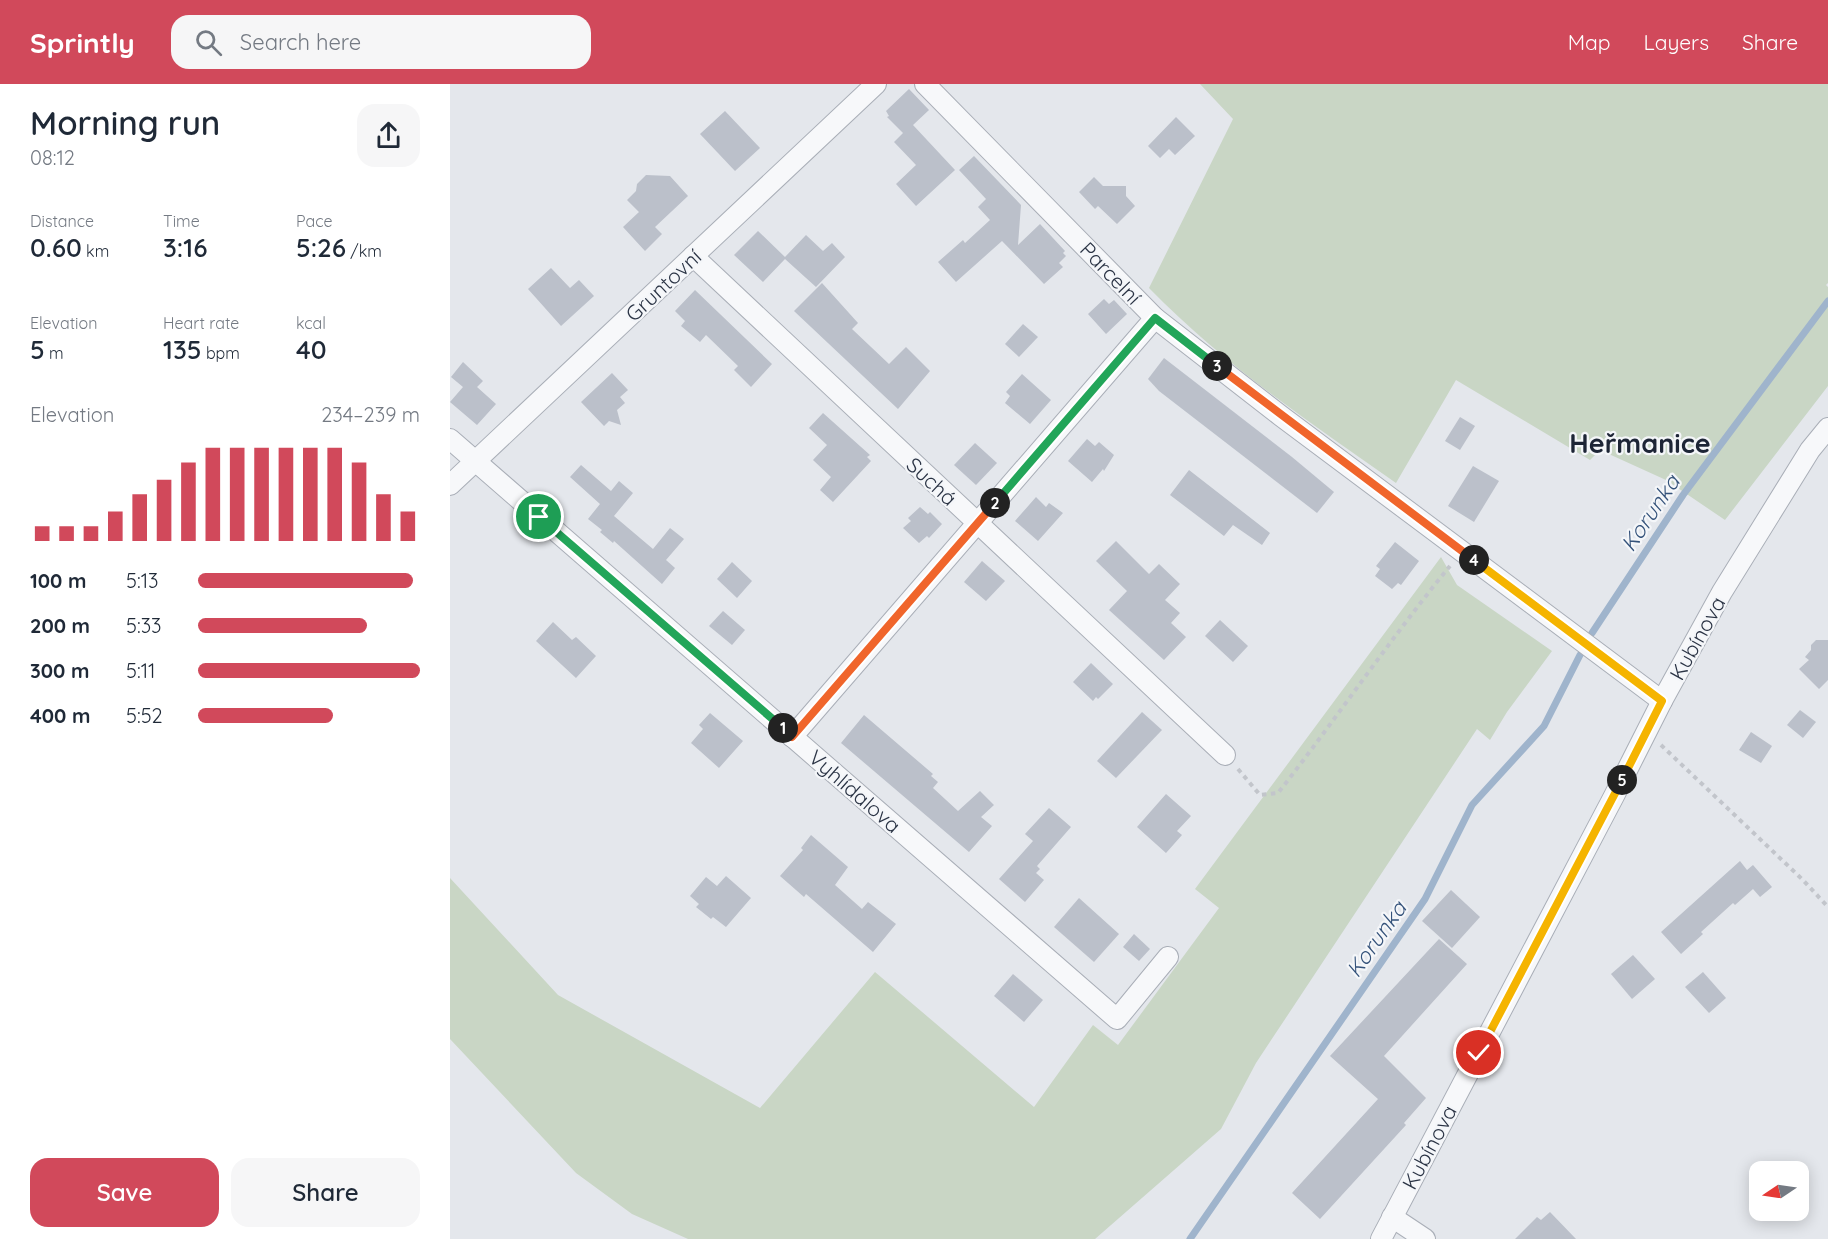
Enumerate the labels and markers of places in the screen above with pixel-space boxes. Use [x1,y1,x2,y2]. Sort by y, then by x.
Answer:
pin: 3 [1202,351,1232,381]
pin: 2 [980,488,1010,518]
pin [513,491,564,542]
pin: 4 [1459,545,1489,575]
pin: 1 [768,713,798,743]
pin: 5 [1607,765,1637,795]
pin [1453,1027,1504,1078]

